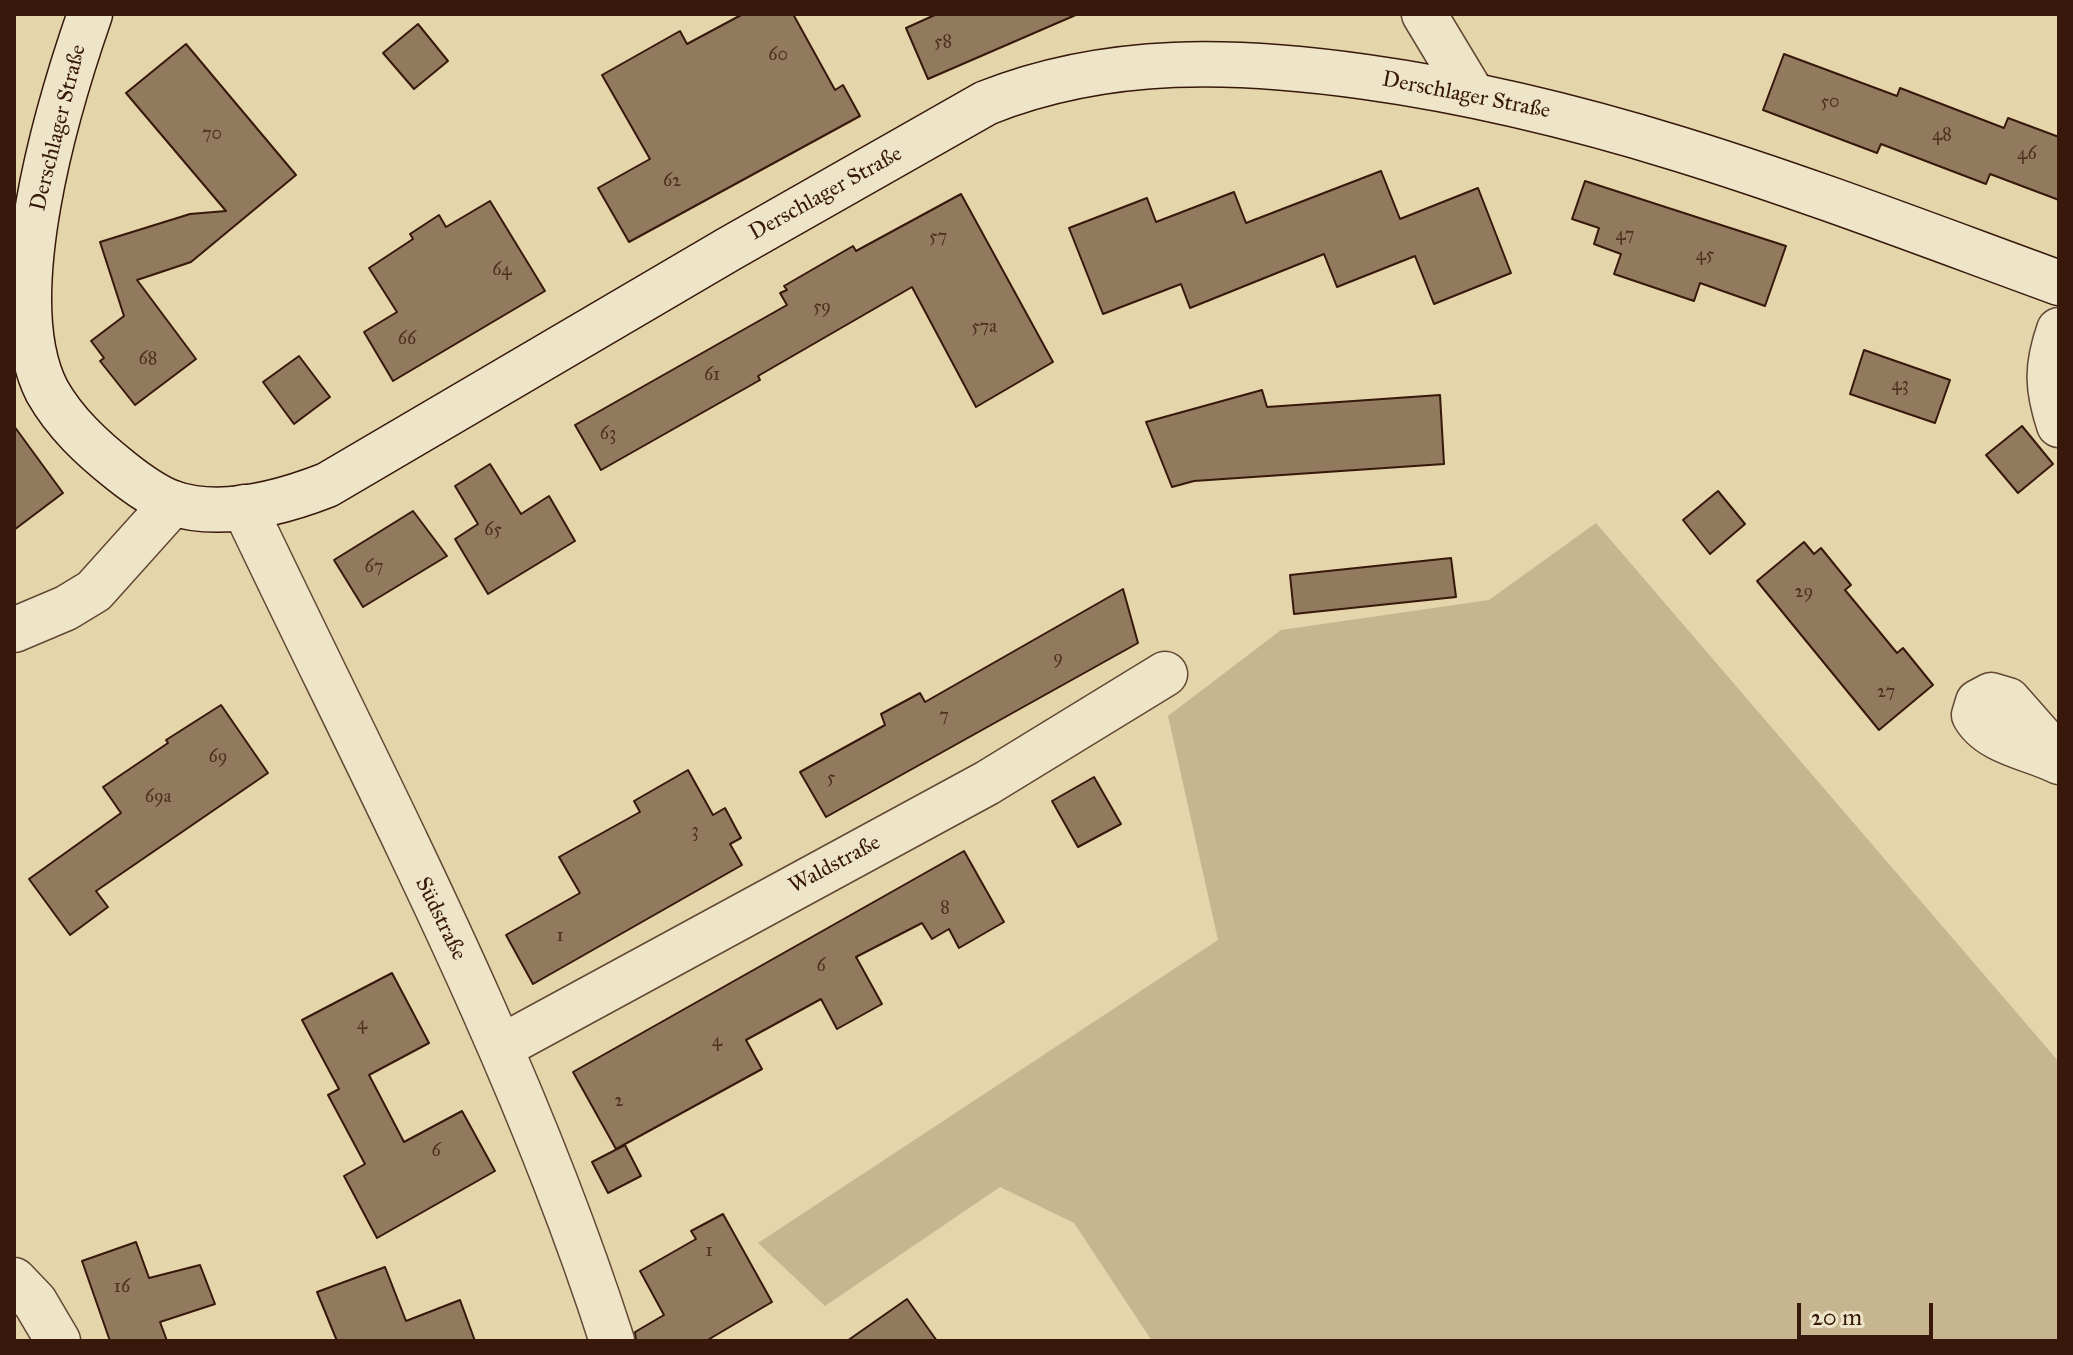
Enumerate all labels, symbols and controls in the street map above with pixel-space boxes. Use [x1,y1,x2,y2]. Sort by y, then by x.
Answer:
house number: 58 [934,32,952,54]
street label: Derschlager Straße [26,42,92,214]
house number: 60 [768,45,788,67]
street label: Derschlager Straße [1380,67,1552,125]
house number: 50 [1821,92,1839,114]
house number: 70 [202,124,222,146]
house number: 48 [1932,125,1952,147]
street label: Derschlager Straße [745,141,907,247]
house number: 46 [2017,144,2037,166]
house number: 62 [663,171,681,193]
house number: 47 [1616,225,1634,247]
house number: 57 [929,227,947,249]
house number: 45 [1696,245,1714,267]
house number: 64 [492,260,512,282]
house number: 59 [813,297,831,319]
house number: 57a [971,317,997,339]
house number: 66 [398,329,416,351]
house number: 68 [139,349,157,371]
house number: 61 [704,365,720,387]
house number: 43 [1891,375,1909,397]
house number: 63 [600,424,616,446]
house number: 65 [484,520,502,542]
house number: 67 [365,557,383,579]
house number: 29 [1795,582,1813,604]
house number: 9 [1053,648,1063,670]
house number: 27 [1877,682,1895,704]
house number: 7 [939,706,949,728]
house number: 69 [209,747,227,769]
house number: 5 [827,768,835,790]
house number: 69a [145,787,171,809]
house number: 3 [691,821,699,843]
street label: Waldstraße [785,830,885,900]
street label: Südstraße [409,873,471,965]
house number: 8 [940,898,950,920]
house number: 1 [556,926,564,948]
house number: 6 [816,956,826,978]
house number: 4 [357,1014,367,1036]
house number: 4 [712,1031,722,1053]
house number: 2 [615,1091,623,1113]
house number: 6 [431,1141,441,1163]
house number: 1 [705,1241,713,1263]
house number: 16 [114,1277,130,1299]
scale bar [1801,1287,1937,1337]
text: 20 m [1811,1302,1862,1332]

